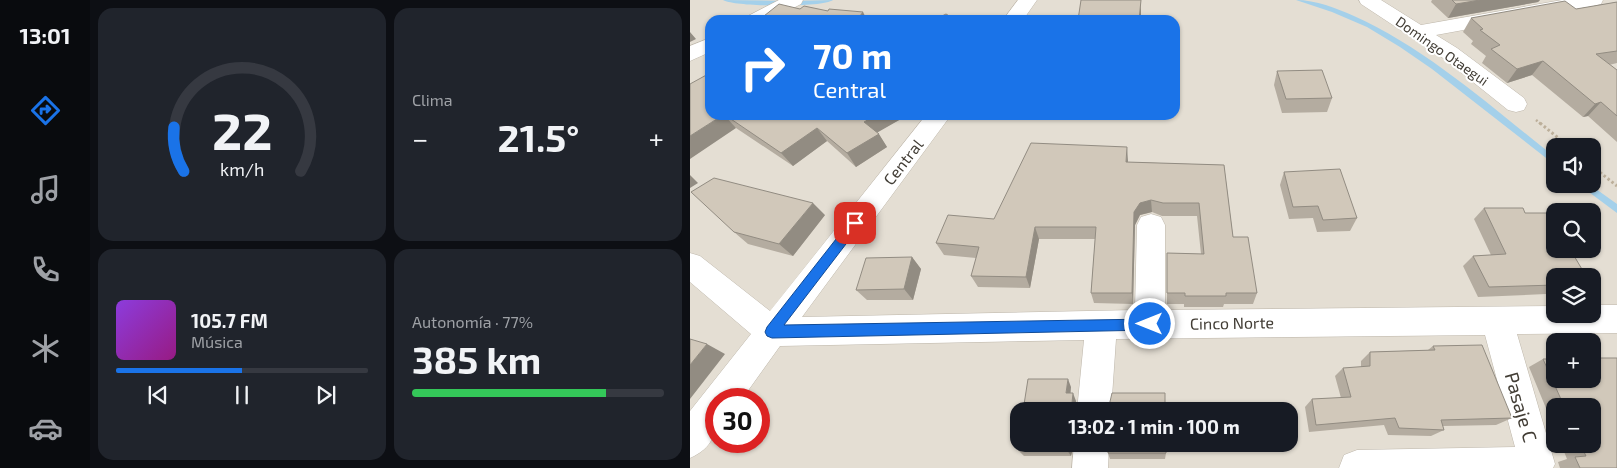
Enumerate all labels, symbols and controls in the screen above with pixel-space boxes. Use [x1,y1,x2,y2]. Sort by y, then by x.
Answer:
street label: Domingo Otaegui [1393,12,1492,89]
text: 13:01 [19,22,71,48]
text: 70 m [813,34,892,76]
icon: right [730,35,795,100]
text: Central [813,76,886,102]
text: Clima [412,90,453,109]
icon: directions [28,93,63,128]
text: 22 [212,98,272,160]
text: 21.5° [498,114,579,160]
text: − [412,121,428,155]
text: + [649,121,664,155]
street label: Central [879,135,927,188]
map controls [1546,138,1601,453]
button: sound [1546,138,1601,193]
text: km/h [220,158,264,180]
icon: music [28,172,63,207]
pin [834,202,876,244]
button: search [1546,203,1601,258]
icon: arrive [841,209,869,237]
icon: phone [28,252,63,287]
button: layers [1546,268,1601,323]
position arrow [1123,297,1175,349]
text: 105.7 FM [191,309,268,332]
text: Autonomía · 77% [412,312,533,331]
street label: Cinco Norte [1190,312,1274,333]
icon: climate [28,331,63,366]
text: Música [191,332,243,351]
button: + [1546,333,1601,388]
text: 385 km [412,336,541,382]
street label: Pasaje C [1501,369,1542,445]
icon: previous [144,381,172,409]
icon: pause [228,381,256,409]
icon: next [312,381,340,409]
speed limit sign: 30 [705,388,770,453]
button: − [1546,398,1601,453]
icon: car [28,411,63,446]
text: 13:02 · 1 min · 100 m [1068,415,1240,438]

